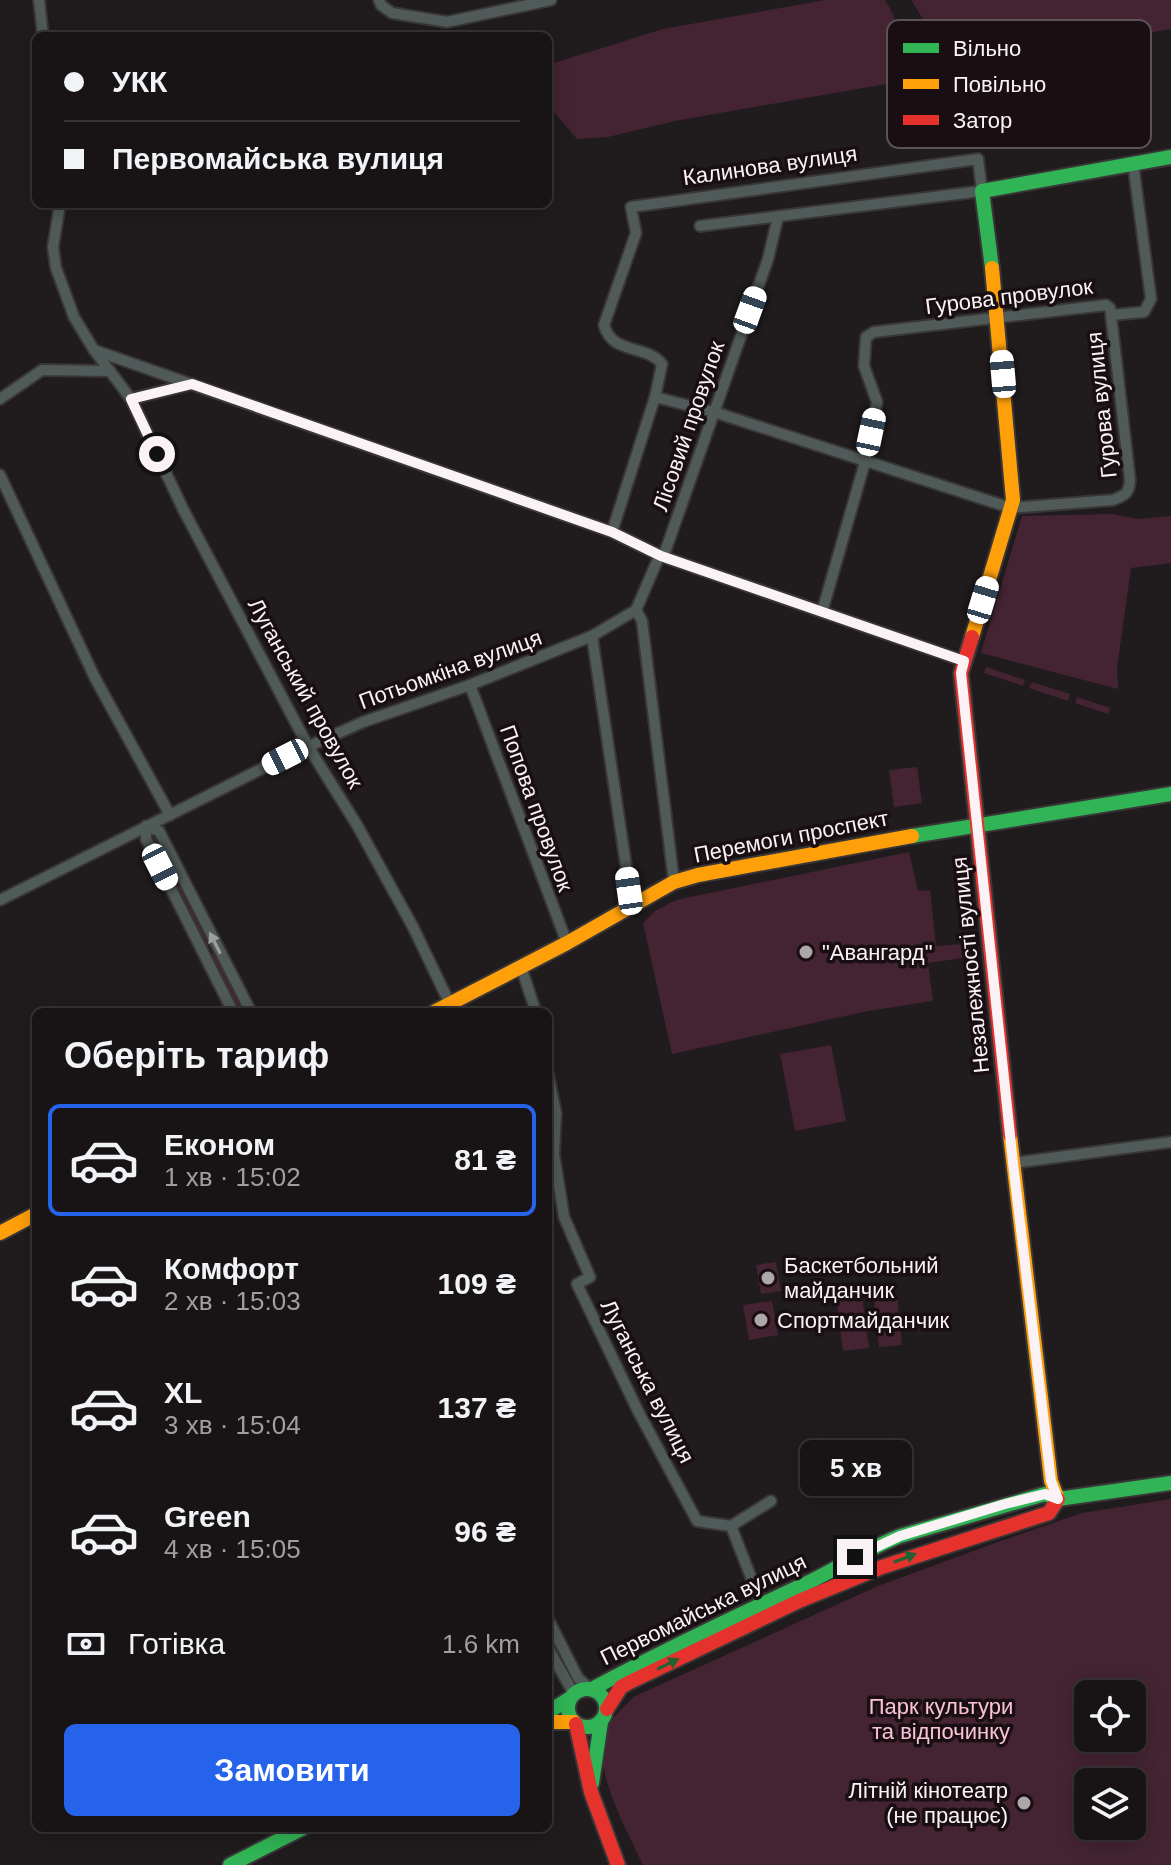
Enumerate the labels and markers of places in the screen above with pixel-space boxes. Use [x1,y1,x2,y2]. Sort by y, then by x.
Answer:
place label: "Авангард" [822,940,932,965]
marker: "Авангард" [797,943,815,961]
place label: Баскетбольний майданчик [784,1253,939,1303]
marker: Баскетбольний майданчик [759,1269,777,1287]
place label: Спортмайданчик [777,1308,949,1333]
marker: Спортмайданчик [752,1311,770,1329]
place label: Літній кінотеатр (не працює) [849,1778,1008,1828]
marker: Літній кінотеатр (не працює) [1015,1794,1033,1812]

